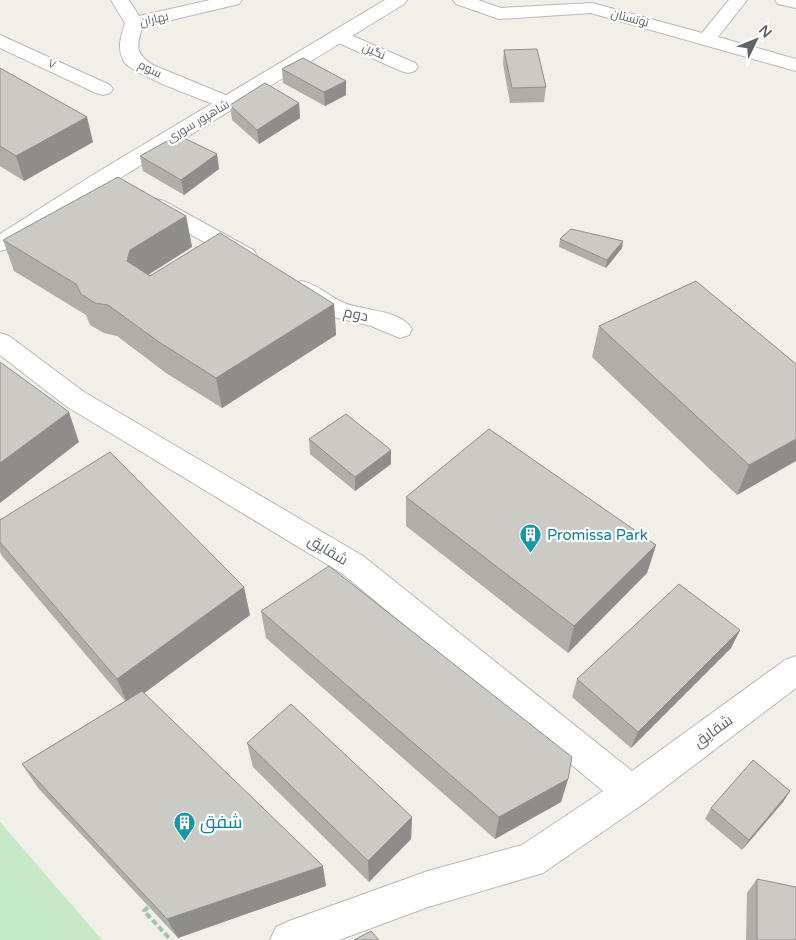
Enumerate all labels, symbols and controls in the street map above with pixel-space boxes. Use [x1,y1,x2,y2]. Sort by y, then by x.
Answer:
street label: توتستان [609,6,651,30]
street label: بهاران [138,9,170,29]
north arrow [731,15,781,65]
text: N [755,22,775,41]
street label: نگین [360,40,388,62]
street label: ۷ [46,56,59,72]
street label: سوم [136,57,164,82]
street label: شاهپور سوری [164,97,232,146]
street label: دوم [342,303,370,326]
building icon: Promissa Park [519,523,543,554]
place label: Promissa Park [547,526,648,544]
street label: شقایق [304,531,351,570]
street label: شقایق [690,711,737,752]
building icon: شفق [172,810,196,841]
place label: شفق [200,811,243,834]

